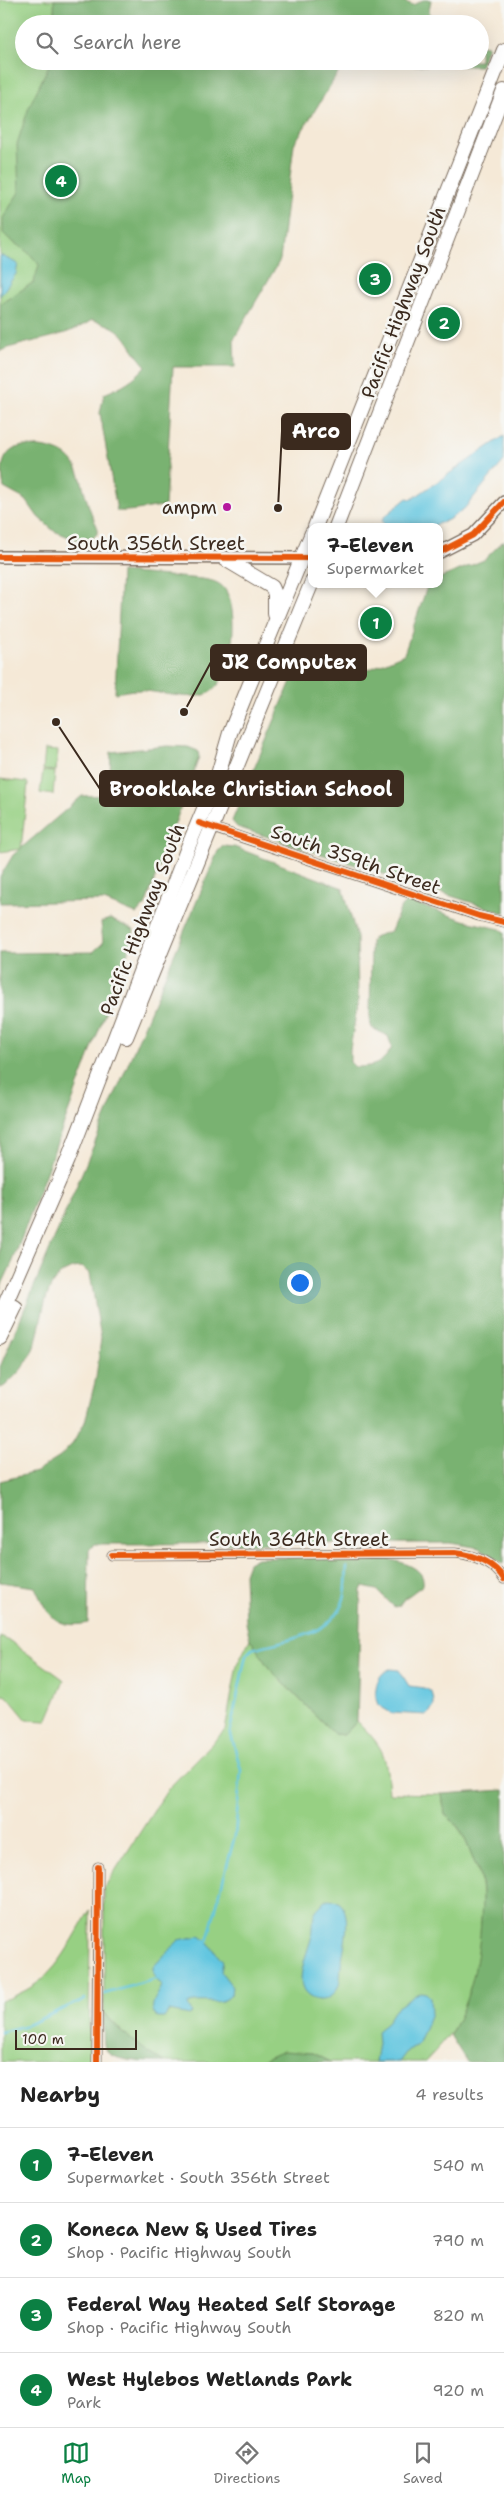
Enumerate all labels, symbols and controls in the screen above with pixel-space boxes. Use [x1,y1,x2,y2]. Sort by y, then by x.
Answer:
search box [15,15,489,70]
icon: search [33,29,61,57]
text: Search here [73,30,182,55]
pin: 4 [45,162,77,200]
street label: Pacific Highway South [355,202,452,402]
pin: 3 [359,260,391,298]
pin: 2 [428,304,460,342]
callout: Arco [282,414,350,449]
text: Arco [292,418,340,444]
place label: ampm [162,495,217,520]
marker: ampm [221,501,233,513]
popup [308,523,443,588]
street label: South 356th Street [67,531,245,556]
text: 7-Eleven [327,533,414,558]
text: Supermarket [327,558,424,579]
pin: 1 [360,604,392,642]
callout: JR Computex [211,645,366,680]
text: JR Computex [221,649,357,675]
callout: Brooklake Christian School [100,771,403,806]
text: Brooklake Christian School [110,776,392,802]
street label: Pacific Highway South [94,819,191,1019]
street label: South 359th Street [268,819,444,900]
your location [287,1270,313,1296]
street label: South 364th Street [209,1527,389,1552]
scale bar [15,2027,138,2050]
text: 100 m [22,2030,64,2048]
text: Nearby [20,2081,100,2109]
text: 4 results [415,2084,484,2105]
text: 7-Eleven [67,2142,154,2167]
text: 1 [32,2155,40,2176]
text: 540 m [433,2155,484,2176]
text: Supermarket · South 356th Street [67,2167,330,2188]
text: Koneca New & Used Tires [67,2217,317,2242]
text: 2 [30,2230,42,2251]
text: 790 m [432,2230,484,2251]
text: Shop · Pacific Highway South [67,2242,291,2263]
text: Federal Way Heated Self Storage [67,2292,396,2317]
text: 3 [30,2305,42,2326]
text: 820 m [433,2305,484,2326]
text: Shop · Pacific Highway South [67,2317,291,2338]
text: West Hylebos Wetlands Park [67,2367,352,2392]
text: 4 [30,2380,42,2401]
text: 920 m [432,2380,484,2401]
text: Park [67,2392,101,2413]
tab: Map [61,2439,91,2487]
tab: Directions [214,2439,281,2487]
tab: Saved [403,2439,443,2487]

